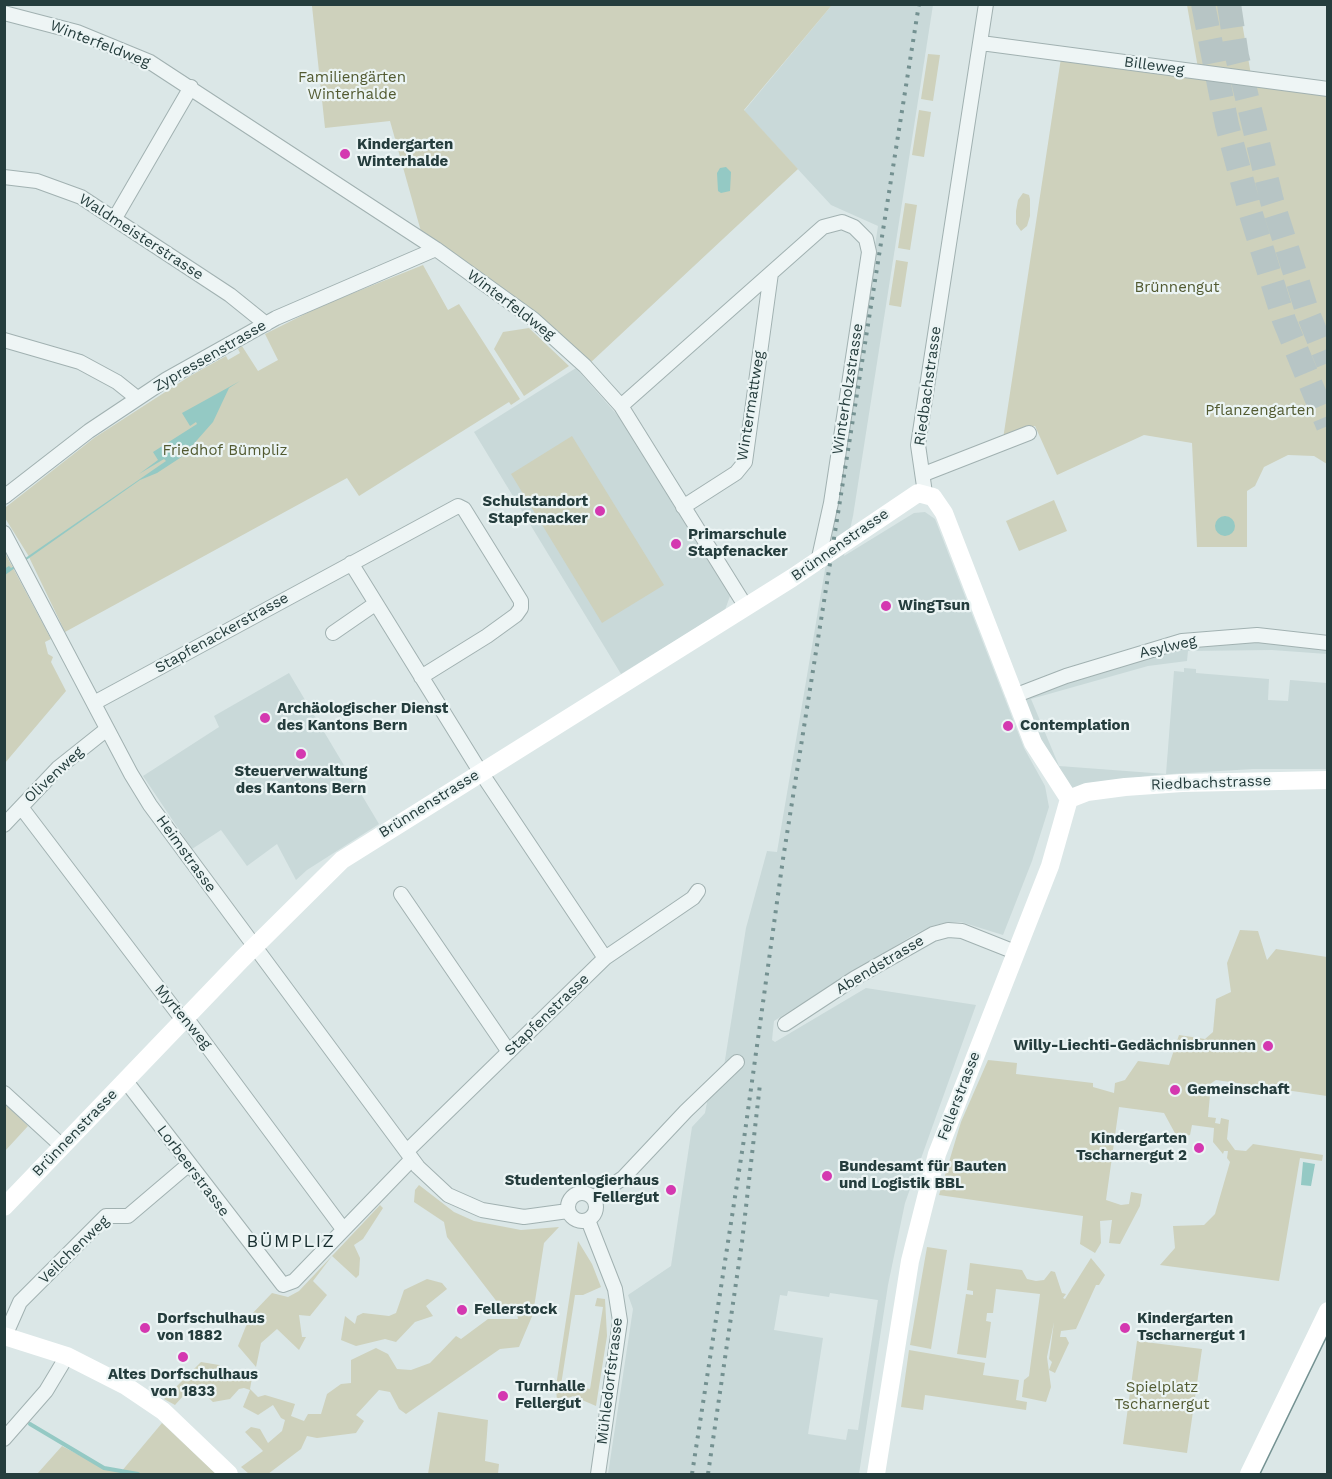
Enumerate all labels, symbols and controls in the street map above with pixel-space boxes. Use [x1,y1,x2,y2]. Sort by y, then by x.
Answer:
street label: Winterfeldweg [47,17,153,71]
street label: Billeweg [1123,53,1185,79]
park label: Familiengärten Winterhalde [298,69,406,104]
place label: Kindergarten Winterhalde [357,136,453,171]
marker: Kindergarten Winterhalde [338,147,352,161]
street label: Waldmeisterstrasse [75,190,207,284]
street label: Winterfeldweg [463,266,559,344]
park label: Brünnengut [1134,279,1220,297]
street label: Zypressenstrasse [150,316,270,396]
street label: Winterholzstrasse [829,322,867,456]
street label: Riedbachstrasse [911,325,945,447]
street label: Wintermattweg [733,349,769,463]
park label: Pflanzengarten [1205,402,1315,420]
park label: Friedhof Bümpliz [162,442,288,460]
place label: Schulstandort Stapfenacker [482,493,588,528]
marker: Schulstandort Stapfenacker [593,504,607,518]
street label: Brünnenstrasse [788,505,892,585]
place label: Primarschule Stapfenacker [688,526,788,561]
marker: Primarschule Stapfenacker [669,537,683,551]
street label: Stapfenackerstrasse [152,589,292,677]
place label: WingTsun [898,597,970,615]
marker: WingTsun [879,599,893,613]
street label: Asylweg [1138,632,1198,662]
place label: Archäologischer Dienst des Kantons Bern [277,700,448,735]
marker: Archäologischer Dienst des Kantons Bern [258,711,272,725]
place label: Contemplation [1020,717,1130,735]
marker: Contemplation [1001,719,1015,733]
street label: Olivenweg [21,743,87,807]
marker: Steuerverwaltung des Kantons Bern [294,747,308,761]
place label: Steuerverwaltung des Kantons Bern [234,763,368,798]
street label: Brünnenstrasse [376,766,482,842]
street label: Riedbachstrasse [1150,772,1272,794]
street label: Heimstrasse [152,812,220,896]
street label: Abendstrasse [833,932,927,998]
street label: Stapfenstrasse [501,970,593,1060]
street label: Myrtenweg [151,981,215,1053]
place label: Willy-Liechti-Gedächnisbrunnen [1014,1037,1256,1055]
marker: Willy-Liechti-Gedächnisbrunnen [1261,1039,1275,1053]
street label: Fellerstrasse [934,1049,984,1143]
place label: Gemeinschaft [1187,1081,1290,1099]
marker: Gemeinschaft [1168,1083,1182,1097]
street label: Brünnenstrasse [29,1085,121,1181]
street label: Lorbeerstrasse [153,1122,233,1220]
place label: Kindergarten Tscharnergut 2 [1076,1130,1187,1165]
marker: Kindergarten Tscharnergut 2 [1192,1141,1206,1155]
place label: Bundesamt für Bauten und Logistik BBL [839,1158,1007,1193]
marker: Bundesamt für Bauten und Logistik BBL [820,1169,834,1183]
place label: Studentenlogierhaus Fellergut [505,1172,659,1207]
marker: Studentenlogierhaus Fellergut [664,1183,678,1197]
street label: Veilchenweg [35,1212,113,1288]
district label: BÜMPLIZ [247,1231,335,1253]
place label: Fellerstock [474,1301,557,1319]
marker: Fellerstock [455,1303,469,1317]
place label: Dorfschulhaus von 1882 [157,1310,265,1345]
place label: Kindergarten Tscharnergut 1 [1137,1310,1246,1345]
street label: Mühledorfstrasse [593,1316,627,1446]
marker: Dorfschulhaus von 1882 [138,1321,152,1335]
marker: Kindergarten Tscharnergut 1 [1118,1321,1132,1335]
marker: Altes Dorfschulhaus von 1833 [176,1350,190,1364]
place label: Altes Dorfschulhaus von 1833 [108,1366,258,1401]
place label: Turnhalle Fellergut [515,1378,585,1413]
park label: Spielplatz Tscharnergut [1114,1379,1210,1414]
marker: Turnhalle Fellergut [496,1389,510,1403]

